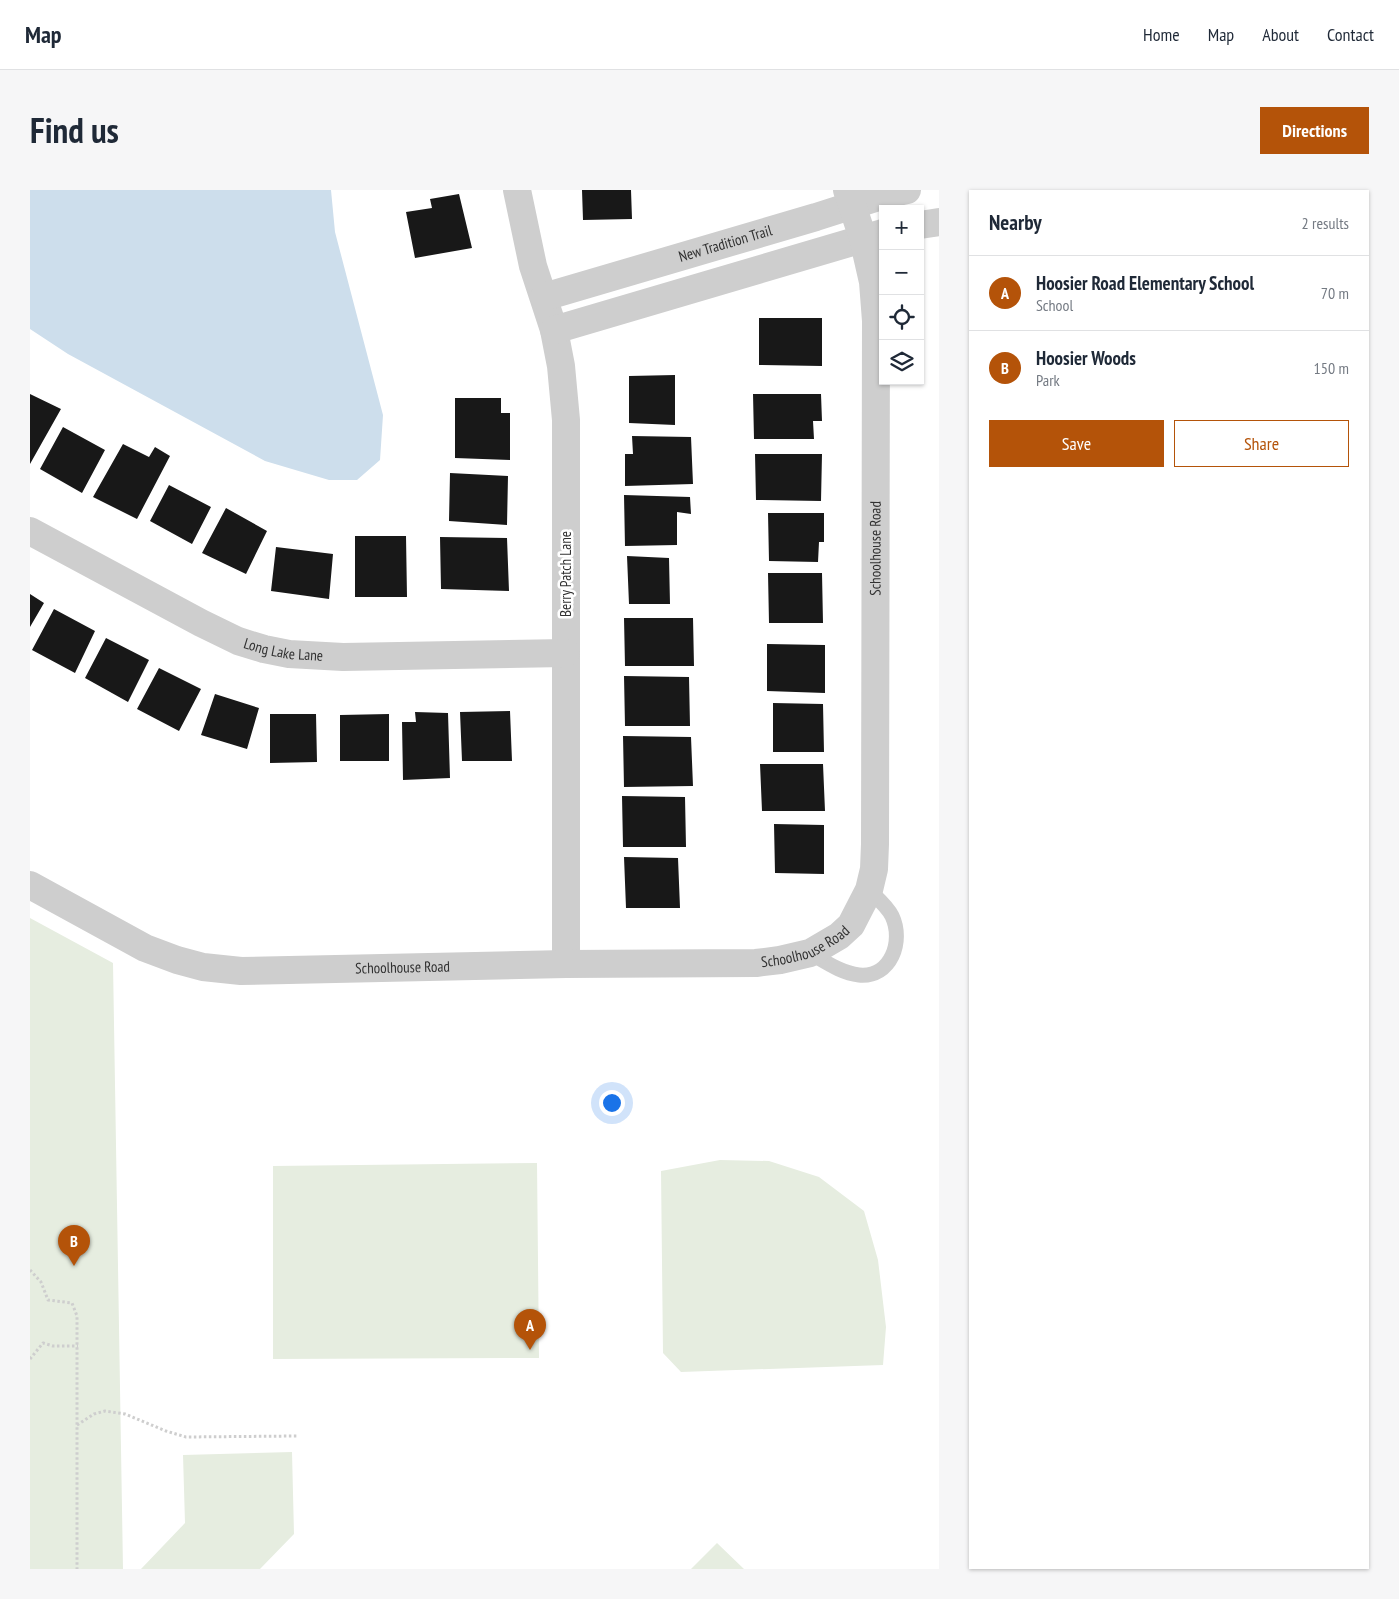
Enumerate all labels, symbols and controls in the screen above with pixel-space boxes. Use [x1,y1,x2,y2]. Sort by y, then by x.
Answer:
text: Map [25,19,62,50]
text: Home [1143,23,1180,46]
text: Map [1208,23,1234,46]
text: About [1262,23,1299,46]
text: Contact [1327,23,1374,46]
text: Find us [30,107,119,153]
button: Directions [1260,107,1369,154]
map controls [879,205,924,385]
button: + [879,205,924,250]
text: Nearby [989,209,1042,236]
text: 2 results [1302,213,1349,233]
street label: New Tradition Trail [676,220,775,266]
button: − [879,250,924,295]
text: Hoosier Road Elementary School [1036,271,1254,295]
text: A [1001,283,1009,303]
text: 70 m [1321,283,1349,303]
button: locate [879,295,924,340]
text: School [1036,295,1073,315]
button: layers [879,340,924,385]
text: Hoosier Woods [1036,346,1136,370]
text: B [1001,358,1009,378]
text: 150 m [1314,358,1349,378]
text: Park [1036,370,1060,390]
button: Save [989,420,1164,467]
button: Share [1174,420,1349,467]
street label: Schoolhouse Road [865,501,885,596]
street label: Berry Patch Lane [556,531,575,617]
street label: Long Lake Lane [242,633,324,665]
street label: Schoolhouse Road [760,921,853,971]
street label: Schoolhouse Road [355,957,450,978]
your location [599,1090,625,1116]
pin: B [58,1225,90,1266]
pin: A [514,1309,546,1350]

